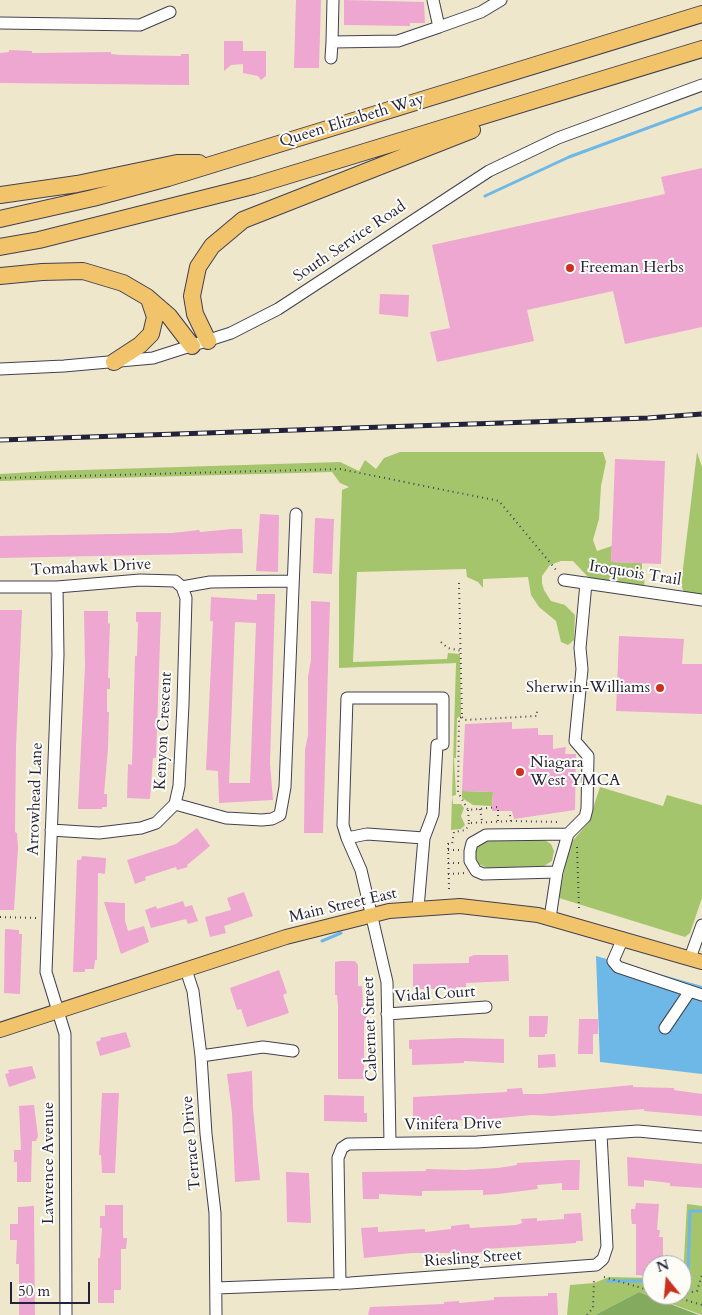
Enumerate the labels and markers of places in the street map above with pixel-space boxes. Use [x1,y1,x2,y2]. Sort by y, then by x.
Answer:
place label: Freeman Herbs [580,258,684,278]
marker: Freeman Herbs [564,262,576,274]
place label: Sherwin-Williams [526,678,650,698]
marker: Sherwin-Williams [654,682,666,694]
place label: Niagara West YMCA [530,753,620,791]
marker: Niagara West YMCA [514,766,526,778]

